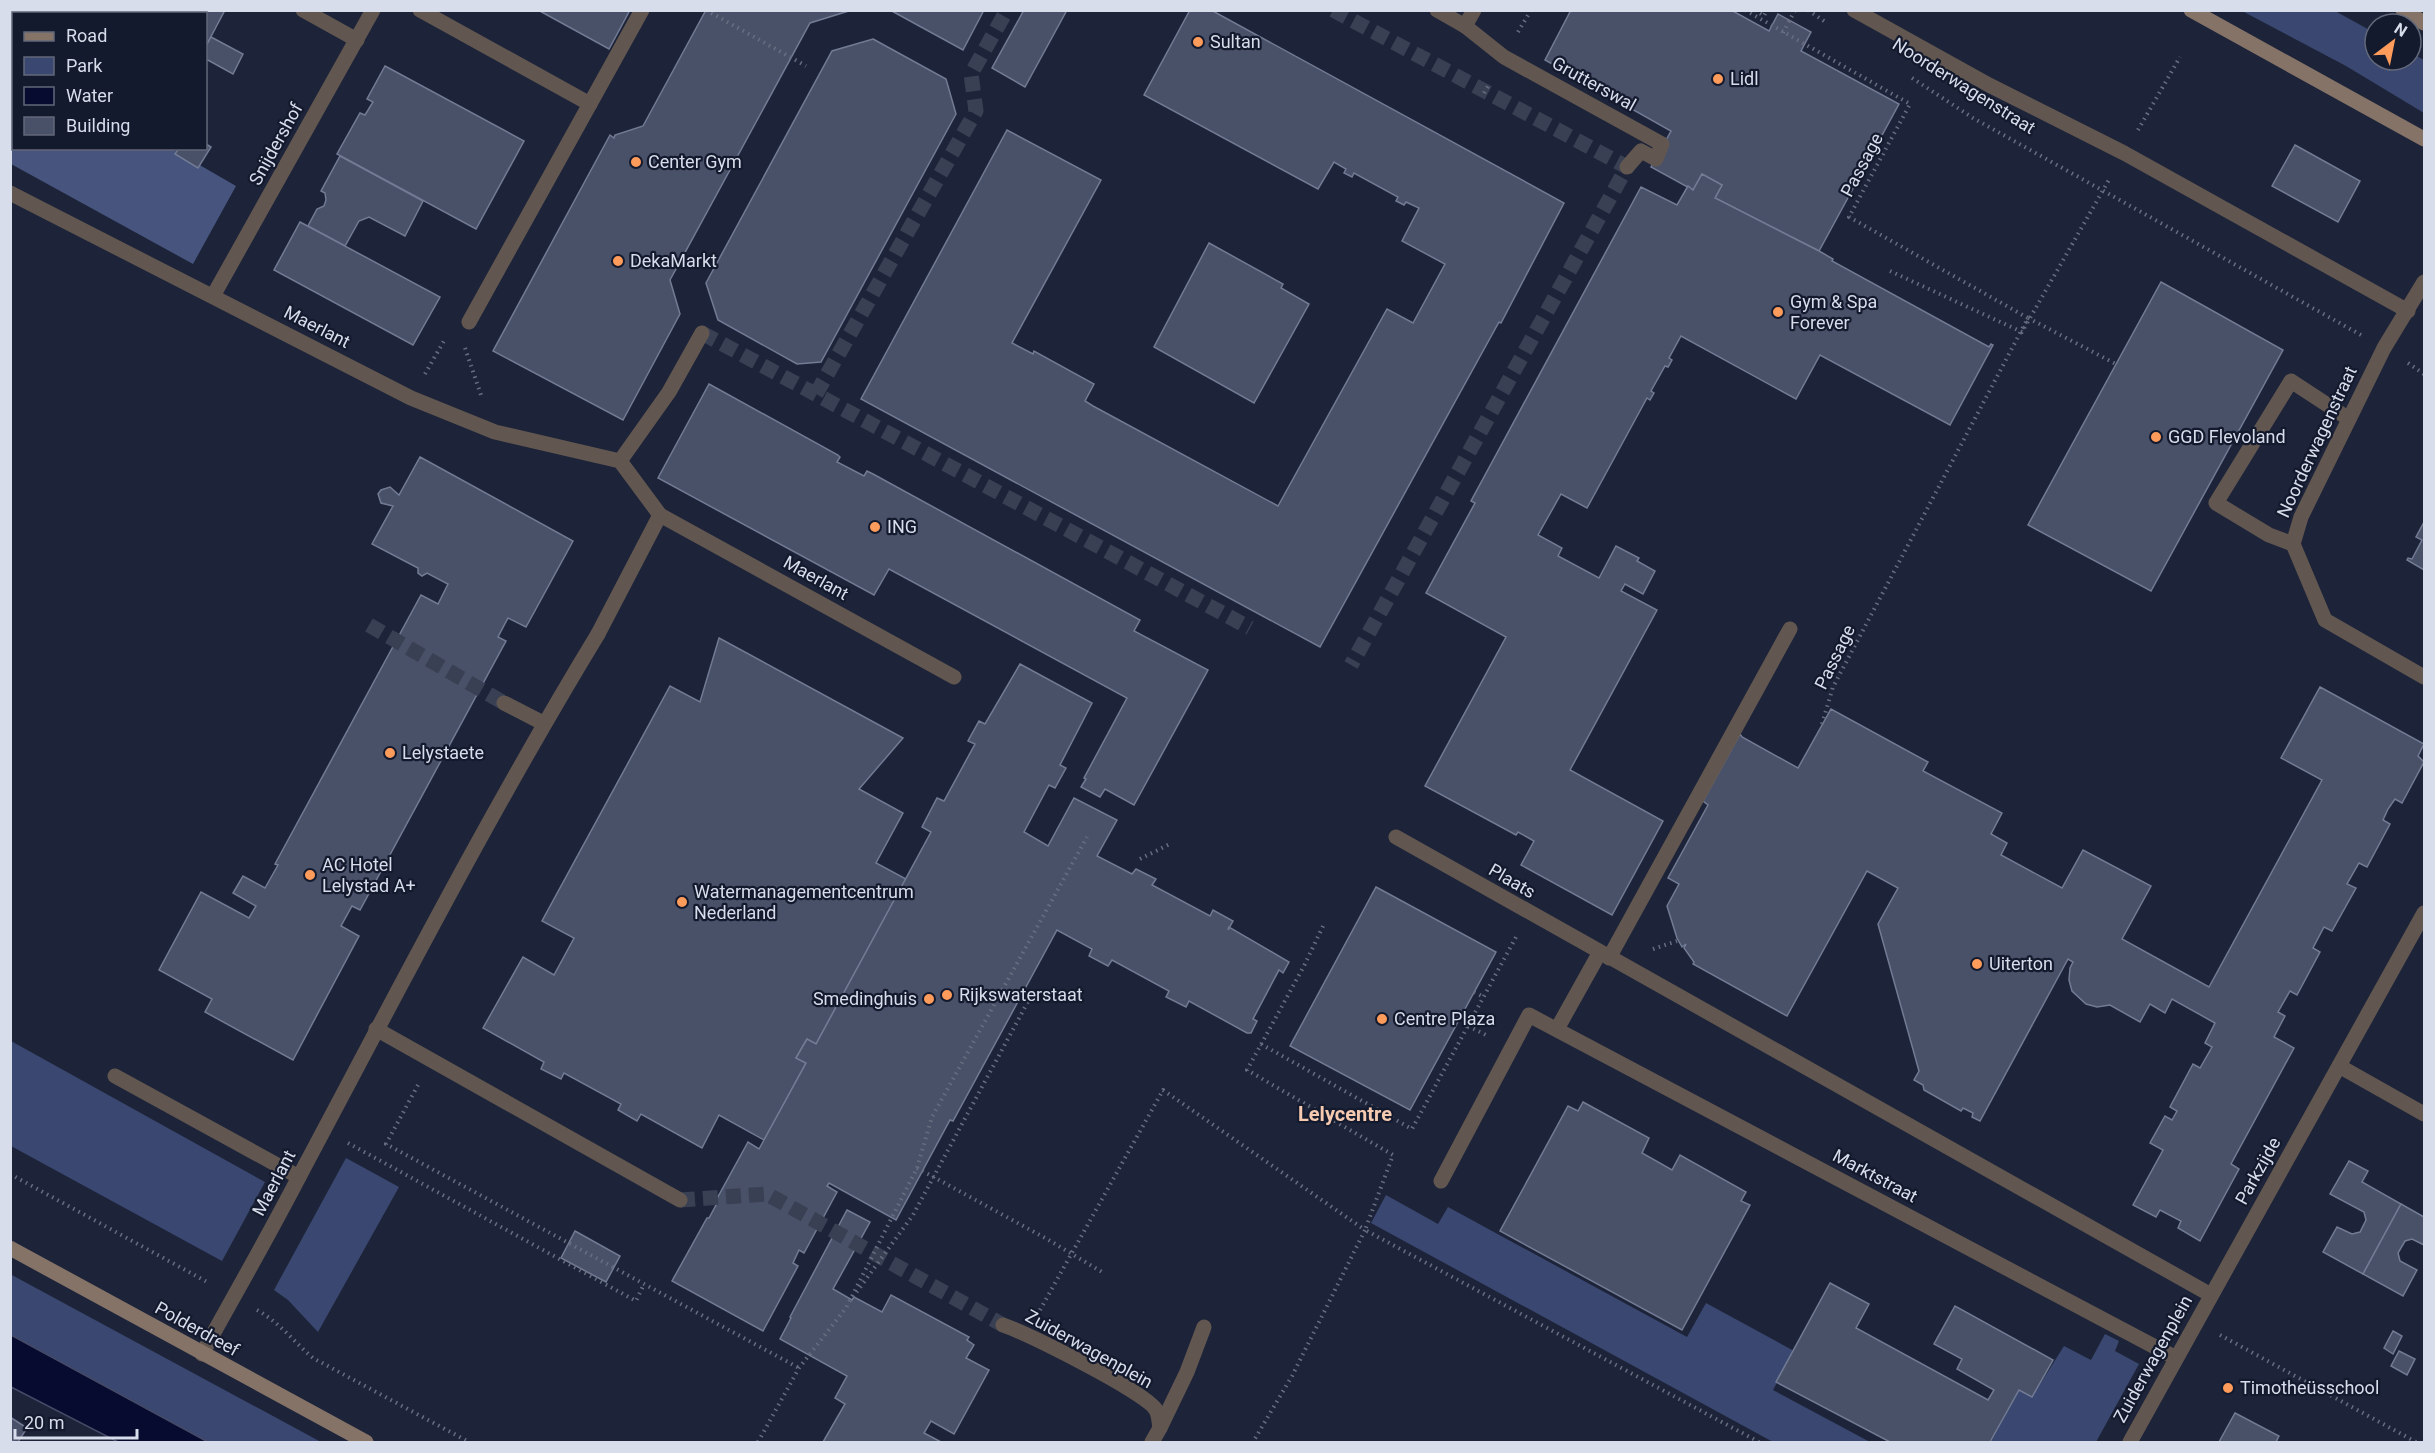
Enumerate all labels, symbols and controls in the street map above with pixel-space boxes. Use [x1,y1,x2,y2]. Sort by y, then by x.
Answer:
legend [12,12,207,150]
north arrow [2363,12,2423,72]
text: N [2391,19,2411,41]
text: Road [66,25,107,46]
place label: Sultan [1210,31,1261,52]
street label: Noorderwagenstraat [1889,33,2040,138]
marker: Sultan [1191,35,1205,49]
street label: Grutterswal [1549,52,1640,115]
text: Park [66,55,103,76]
place label: Lidl [1730,68,1759,89]
marker: Lidl [1711,72,1725,86]
text: Water [66,85,113,106]
street label: Snijdershof [244,98,307,189]
text: Building [66,115,130,136]
street label: Passage [1836,129,1887,200]
place label: Center Gym [648,151,742,172]
marker: Center Gym [629,155,643,169]
place label: DekaMarkt [630,250,717,271]
marker: DekaMarkt [611,254,625,268]
place label: Gym & Spa Forever [1790,291,1877,333]
street label: Maerlant [281,301,354,352]
marker: Gym & Spa Forever [1771,305,1785,319]
street label: Noorderwagenstraat [2272,363,2361,521]
place label: GGD Flevoland [2168,426,2286,447]
marker: GGD Flevoland [2149,430,2163,444]
place label: ING [887,516,917,537]
marker: ING [868,520,882,534]
street label: Maerlant [780,551,853,604]
street label: Passage [1810,621,1859,692]
place label: Lelystaete [402,742,484,763]
marker: Lelystaete [383,746,397,760]
place label: AC Hotel Lelystad A+ [322,854,416,896]
street label: Plaats [1485,859,1539,902]
marker: AC Hotel Lelystad A+ [303,868,317,882]
place label: Watermanagementcentrum Nederland [694,881,914,923]
marker: Watermanagementcentrum Nederland [675,895,689,909]
place label: Uiterton [1989,953,2053,974]
marker: Uiterton [1970,957,1984,971]
place label: Rijkswaterstaat [959,984,1083,1005]
place label: Smedinghuis [813,988,917,1009]
marker: Rijkswaterstaat [940,988,954,1002]
marker: Smedinghuis [922,992,936,1006]
place label: Centre Plaza [1394,1008,1495,1029]
marker: Centre Plaza [1375,1012,1389,1026]
district label: Lelycentre [1298,1102,1392,1126]
street label: Parkzijde [2231,1133,2285,1208]
street label: Marktstraat [1829,1144,1921,1207]
street label: Maerlant [248,1146,300,1219]
street label: Zuiderwagenplein [2109,1292,2196,1426]
street label: Polderdreef [152,1297,244,1361]
street label: Zuiderwagenplein [1022,1305,1156,1392]
place label: Timotheüsschool [2240,1377,2379,1398]
marker: Timotheüsschool [2221,1381,2235,1395]
scale bar [15,1402,136,1440]
text: 20 m [24,1412,64,1433]

